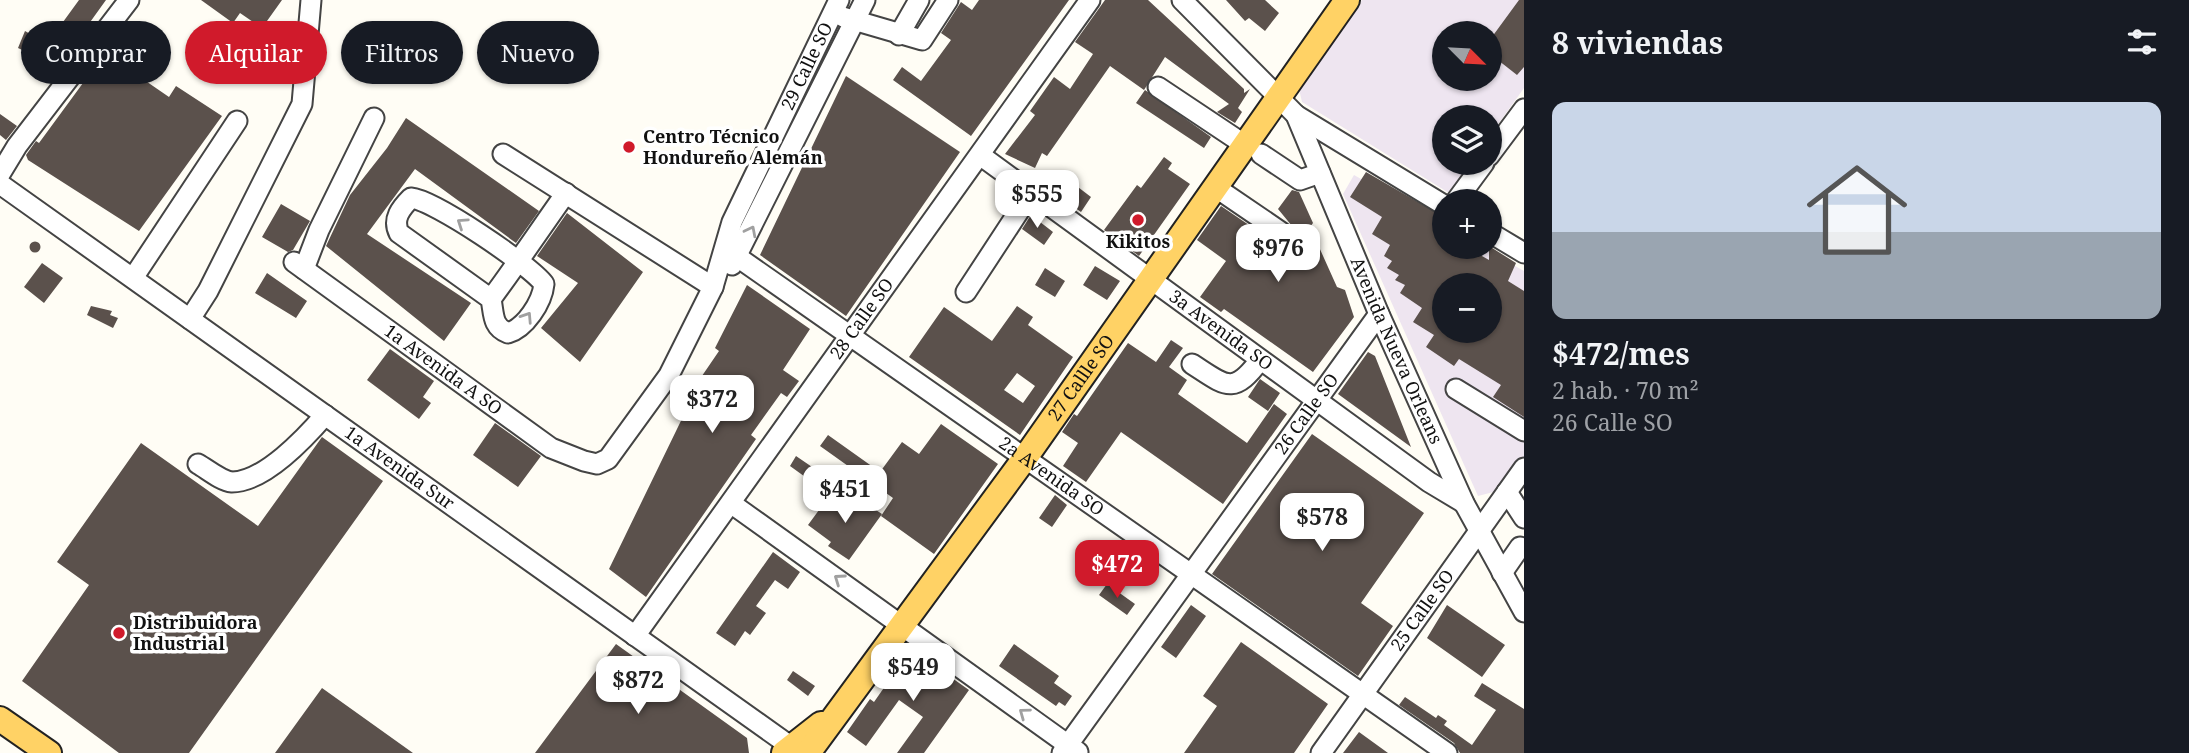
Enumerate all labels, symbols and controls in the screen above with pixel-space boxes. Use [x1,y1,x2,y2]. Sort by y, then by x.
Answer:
street label: 29 Calle SO [775,18,838,114]
chip: Comprar [21,21,171,84]
chip: Alquilar [185,21,327,84]
chip: Filtros [341,21,463,84]
chip: Nuevo [477,21,599,84]
north arrow [1432,21,1502,91]
map controls [1432,21,1502,343]
text: 8 viviendas [1552,22,1723,63]
icon: filters [2123,23,2161,61]
button: layers [1432,105,1502,175]
place label: Centro Técnico Hondureño Alemán [643,124,823,169]
marker: Centro Técnico Hondureño Alemán [621,139,637,155]
icon: home [1794,147,1920,273]
pin: $555 [996,170,1078,230]
text: $555 [1011,177,1063,209]
button: + [1432,189,1502,259]
marker: Kikitos [1130,212,1146,228]
one-way arrow [457,219,470,231]
pin: $976 [1237,224,1319,284]
one-way arrow [743,226,757,238]
place label: Kikitos [1106,229,1171,253]
text: $976 [1252,231,1304,263]
street label: Avenida Nueva Orleans [1346,253,1449,448]
street label: 28 Calle SO [824,273,898,364]
button: − [1432,273,1502,343]
street label: 3a Avenida SO [1165,284,1278,376]
one-way arrow [519,312,532,325]
street label: 1a Avenida A SO [380,318,508,420]
street label: 27 Callle SO [1042,330,1119,425]
text: $472/mes [1552,333,1690,374]
street label: 26 Calle SO [1268,368,1343,459]
text: 2 hab. · 70 m² [1552,374,1699,406]
pin: $372 [671,376,753,435]
text: $372 [686,382,738,414]
text: 26 Calle SO [1552,406,1673,438]
street label: 1a Avenida Sur [340,420,460,515]
street label: 2a Avenida SO [995,431,1109,521]
pin: $451 [804,466,886,525]
text: $451 [819,472,871,504]
pin: $578 [1281,494,1363,553]
text: $578 [1296,500,1348,532]
pin: $472 [1076,540,1158,600]
text: $472 [1091,547,1143,579]
street label: 25 Calle SO [1384,564,1459,655]
one-way arrow [834,575,847,587]
place label: Distribuidora Industrial [133,610,258,655]
marker: Distribuidora Industrial [111,625,127,641]
pin: $549 [872,644,954,703]
text: $549 [887,650,939,682]
pin: $872 [597,656,679,716]
text: $872 [612,663,664,695]
one-way arrow [1019,708,1032,721]

